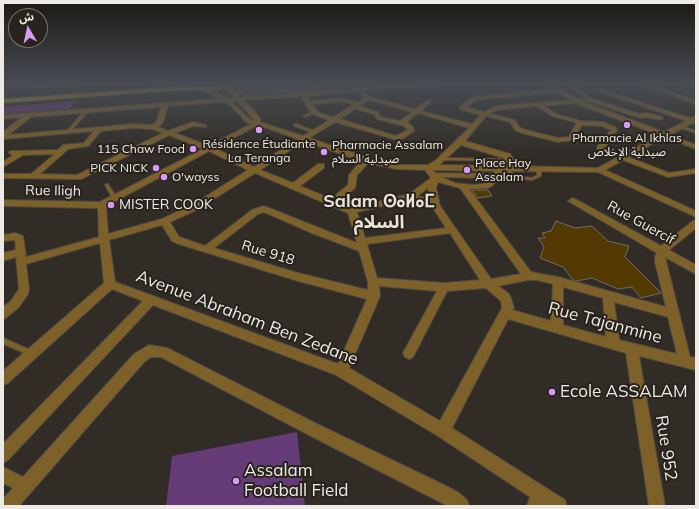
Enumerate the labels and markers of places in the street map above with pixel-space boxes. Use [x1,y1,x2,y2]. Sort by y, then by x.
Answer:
marker: Pharmacie Al Ikhlas صيدلية الإخلاص [622,120,632,130]
marker: Résidence Étudiante La Teranga [254,125,264,135]
place label: Pharmacie Al Ikhlas صيدلية الإخلاص [572,131,682,159]
place label: Résidence Étudiante La Teranga [203,137,315,165]
place label: Pharmacie Assalam صيدلية السلام [332,138,443,166]
place label: 115 Chaw Food [97,142,185,156]
marker: 115 Chaw Food [188,144,198,154]
marker: Pharmacie Assalam صيدلية السلام [319,147,329,157]
place label: Place Hay Assalam [475,156,531,184]
place label: PICK NICK [90,161,148,175]
marker: PICK NICK [151,163,161,173]
marker: Place Hay Assalam [462,165,472,175]
place label: O'wayss [172,170,220,184]
marker: O'wayss [159,172,169,182]
place label: MISTER COOK [119,197,213,213]
marker: MISTER COOK [106,200,116,210]
place label: Ecole ASSALAM [560,382,688,402]
marker: Ecole ASSALAM [547,387,557,397]
place label: Assalam Football Field [244,461,349,501]
marker: Assalam Football Field [231,476,241,486]

